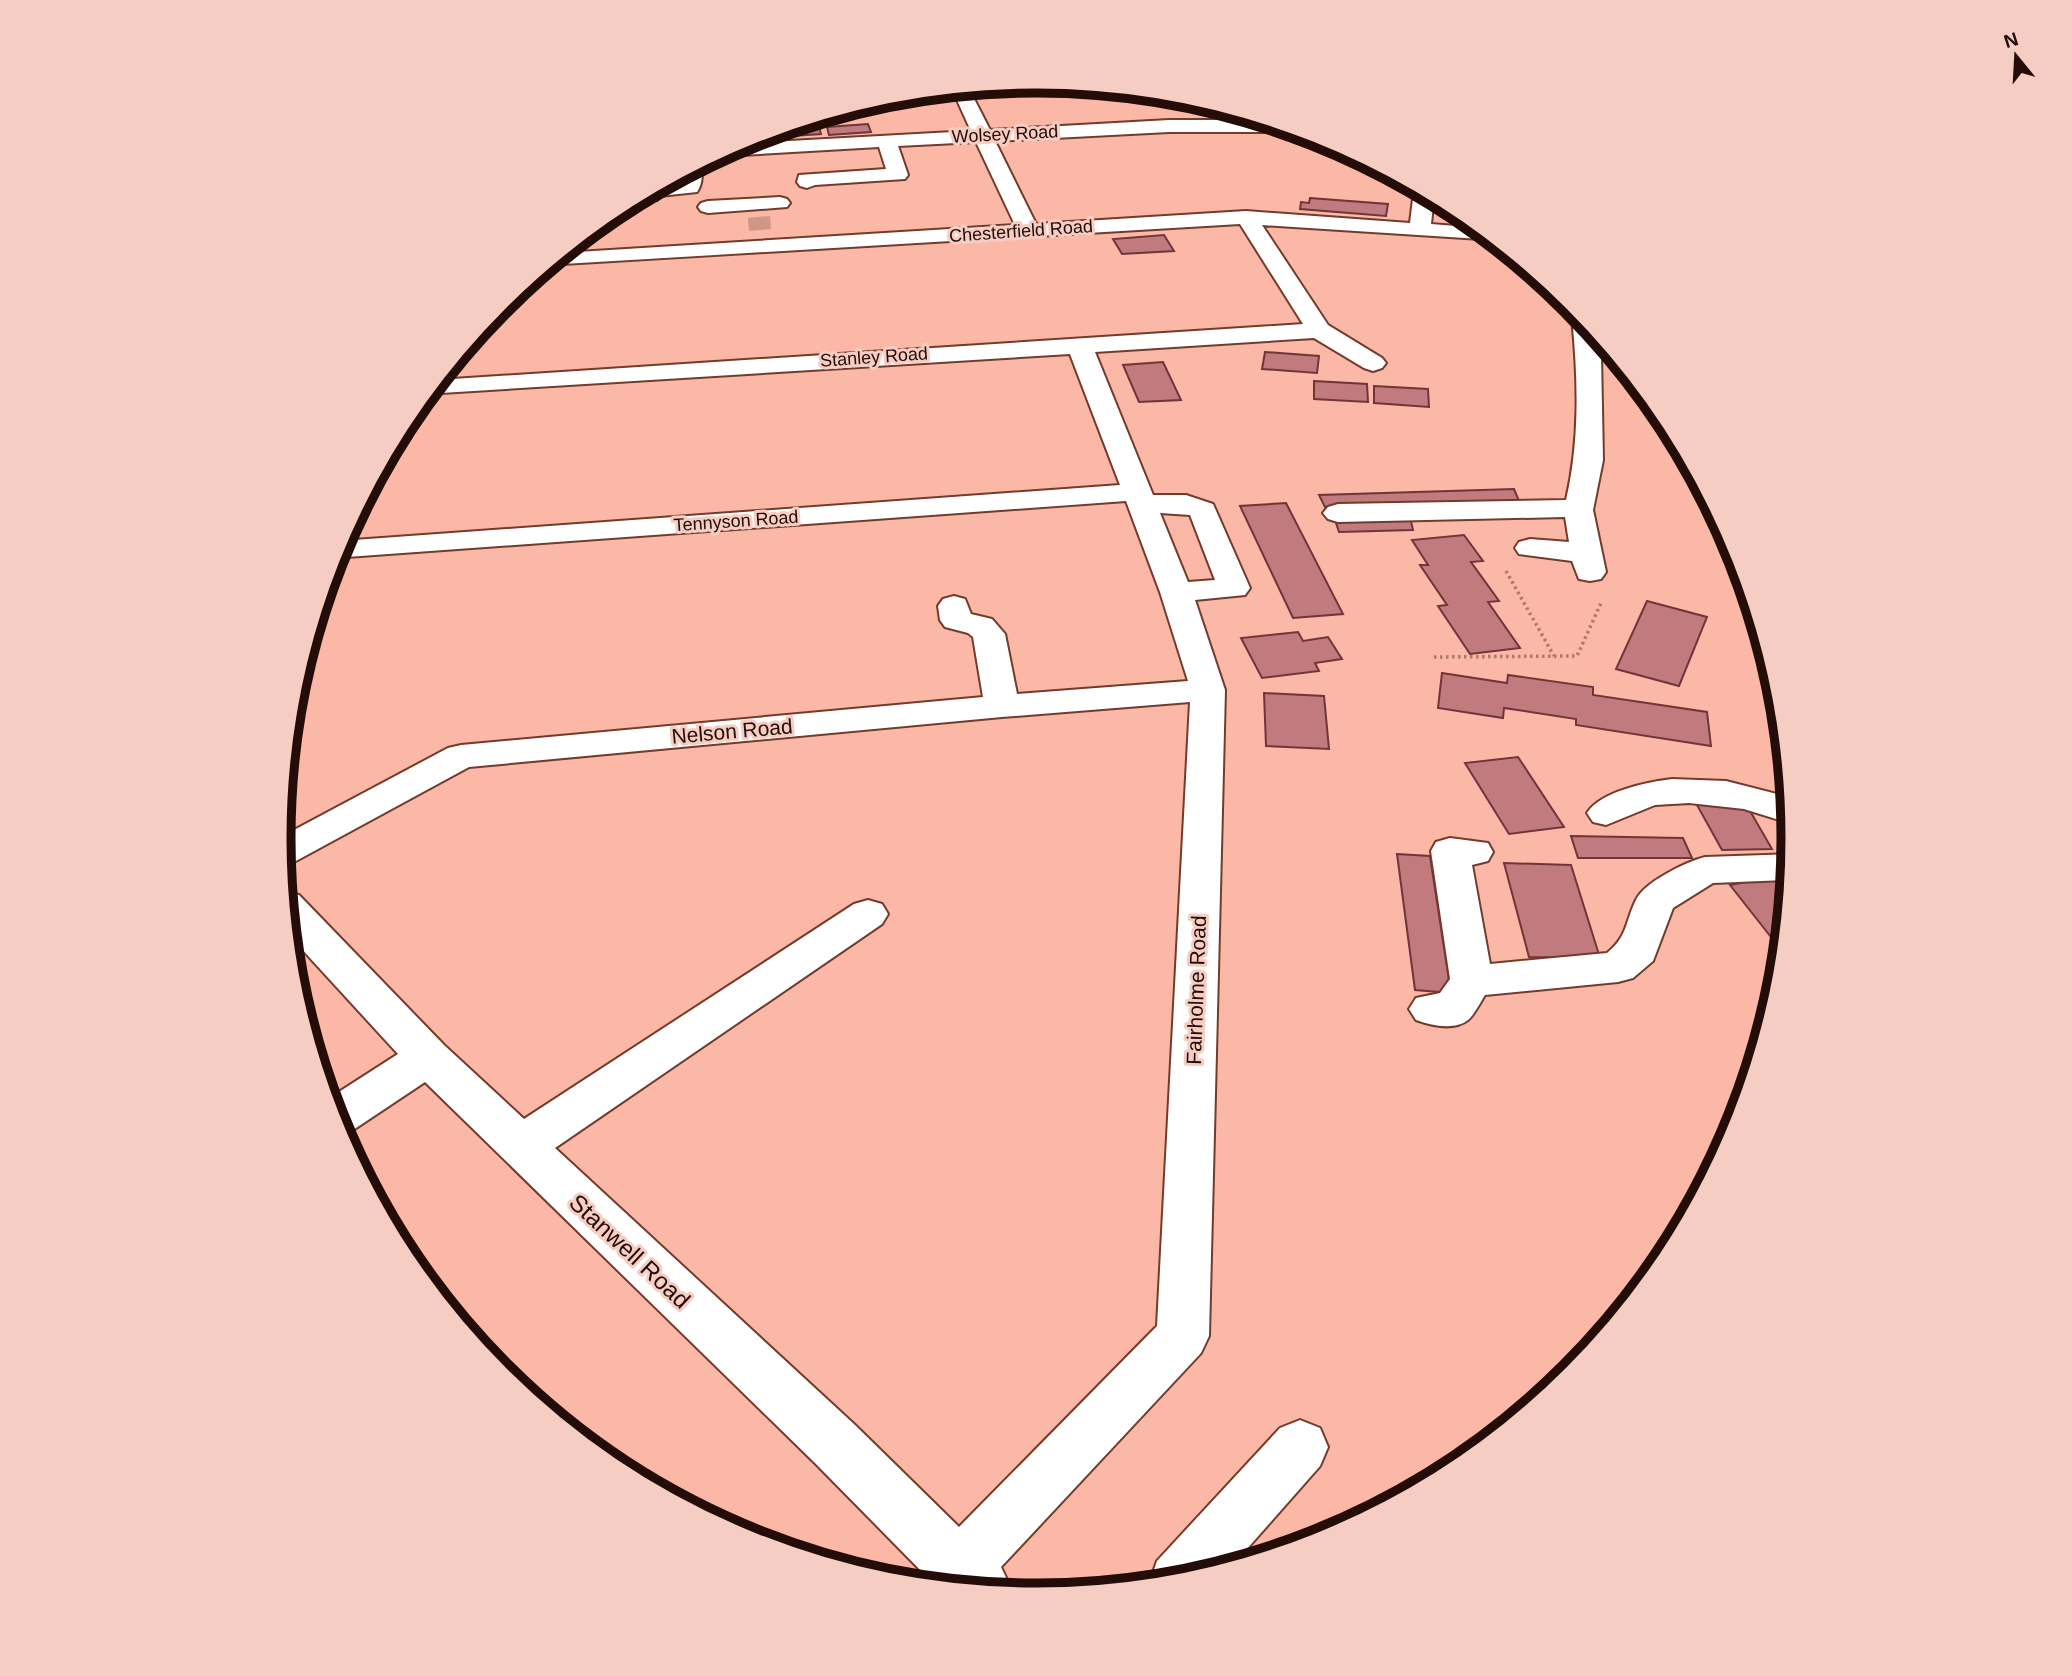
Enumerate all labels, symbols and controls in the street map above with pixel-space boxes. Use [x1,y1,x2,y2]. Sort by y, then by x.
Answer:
north arrow [1981,21,2051,91]
text: N [2001,28,2021,52]
street label: Wolsey Road [951,121,1059,147]
street label: Chesterfield Road [948,216,1094,246]
street label: Stanley Road [819,343,929,371]
street label: Tennyson Road [673,507,799,535]
street label: Nelson Road [671,714,793,748]
street label: Fairholme Road [1182,915,1210,1065]
street label: Stanwell Road [564,1188,696,1314]

